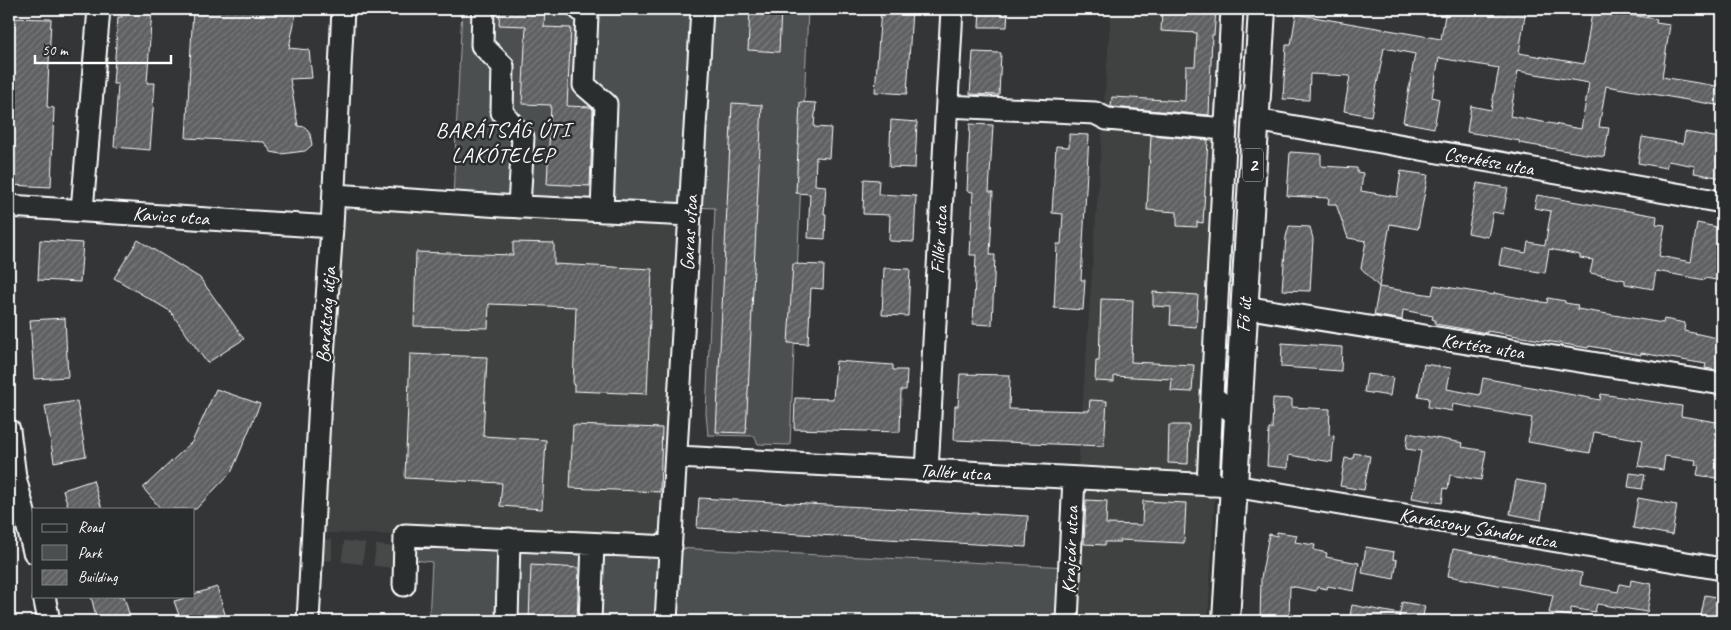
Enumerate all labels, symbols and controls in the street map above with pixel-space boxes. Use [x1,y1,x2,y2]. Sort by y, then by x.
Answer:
scale bar [35,32,171,64]
text: 50 m [42,41,69,60]
district label: BARÁTSÁG ÚTI LAKÓTELEP [436,116,575,169]
street label: Cserkész utca [1442,141,1538,182]
road number: 2 [1243,148,1263,182]
street label: Garas utca [675,194,704,271]
street label: Kavics utca [132,201,211,231]
street label: Fillér utca [925,204,953,275]
street label: Barátság útja [310,265,342,364]
street label: Fő út [1231,294,1258,333]
street label: Kertész utca [1440,327,1528,365]
street label: Tallér utca [919,458,993,486]
street label: Karácsony Sándor utca [1397,502,1560,554]
street label: Krajcár utca [1056,504,1084,594]
legend [32,508,195,598]
text: Road [78,518,105,537]
text: Park [78,544,103,563]
text: Building [78,568,118,587]

